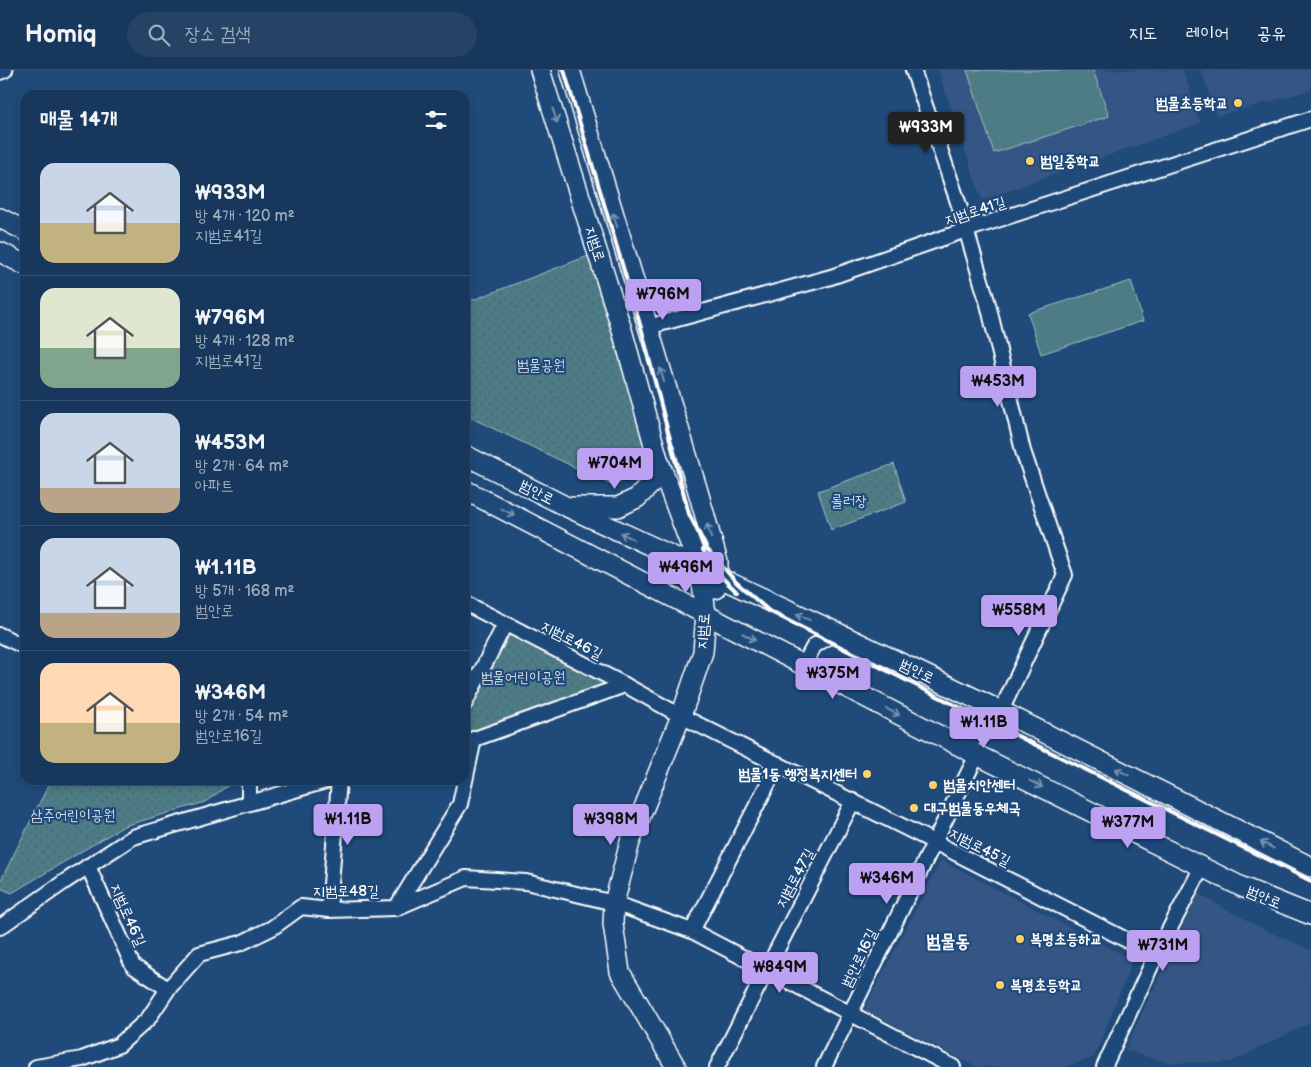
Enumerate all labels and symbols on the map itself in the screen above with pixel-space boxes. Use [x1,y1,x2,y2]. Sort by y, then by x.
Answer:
place label: 범물초등학교 [1156,94,1228,113]
marker: 범물초등학교 [1232,97,1244,109]
one-way arrow [551,108,560,124]
pin: ₩933M [891,112,961,154]
place label: 범일중학교 [1040,152,1100,171]
marker: 범일중학교 [1024,155,1036,167]
street label: 지범로41길 [942,193,1008,230]
one-way arrow [610,212,620,228]
street label: 지범로 [580,224,609,264]
pin: ₩796M [628,278,698,321]
park label: 범물공원 [517,356,565,375]
pin: ₩453M [963,366,1033,408]
one-way arrow [657,368,667,384]
pin: ₩704M [580,448,650,490]
street label: 범안로 [516,476,557,509]
park label: 롤러장 [831,492,867,511]
one-way arrow [501,507,516,517]
one-way arrow [704,523,713,539]
one-way arrow [619,530,634,540]
pin: ₩496M [651,552,721,594]
pin: ₩558M [984,594,1054,637]
street label: 지범로 [693,612,714,650]
one-way arrow [796,612,811,621]
street label: 지범로46길 [538,617,606,664]
one-way arrow [741,633,756,642]
street label: 범안로 [896,655,937,688]
pin: ₩375M [798,658,868,700]
park label: 범물어린이공원 [481,668,565,687]
pin: ₩1.11B [943,706,1025,749]
one-way arrow [885,708,900,717]
place label: 범물1동 행정복지센터 [738,765,857,784]
one-way arrow [1115,767,1130,776]
marker: 범물1동 행정복지센터 [861,768,873,780]
place label: 범물치안센터 [943,776,1015,795]
marker: 범물치안센터 [927,779,939,791]
one-way arrow [1028,780,1043,789]
place label: 대구범물동우체국 [924,799,1021,818]
marker: 대구범물동우체국 [908,802,920,814]
pin: ₩1.11B [307,804,389,846]
pin: ₩398M [576,804,646,846]
park label: 삼주어린이공원 [31,806,115,825]
pin: ₩377M [1093,806,1163,849]
street label: 지범로45길 [946,824,1014,871]
one-way arrow [1260,840,1275,850]
street label: 지범로47길 [772,845,819,911]
pin: ₩346M [852,862,922,905]
street label: 지범로46길 [105,881,150,949]
street label: 지범로48길 [313,882,379,901]
street label: 범안로 [1243,882,1284,913]
street label: 범안로16길 [837,926,882,991]
place label: 복명초등하교 [1030,930,1102,949]
pin: ₩731M [1128,930,1198,972]
district label: 범물동 [926,931,970,952]
marker: 복명초등하교 [1014,933,1026,945]
pin: ₩849M [745,952,815,994]
place label: 복명초등학교 [1010,976,1082,995]
marker: 복명초등학교 [994,979,1006,991]

